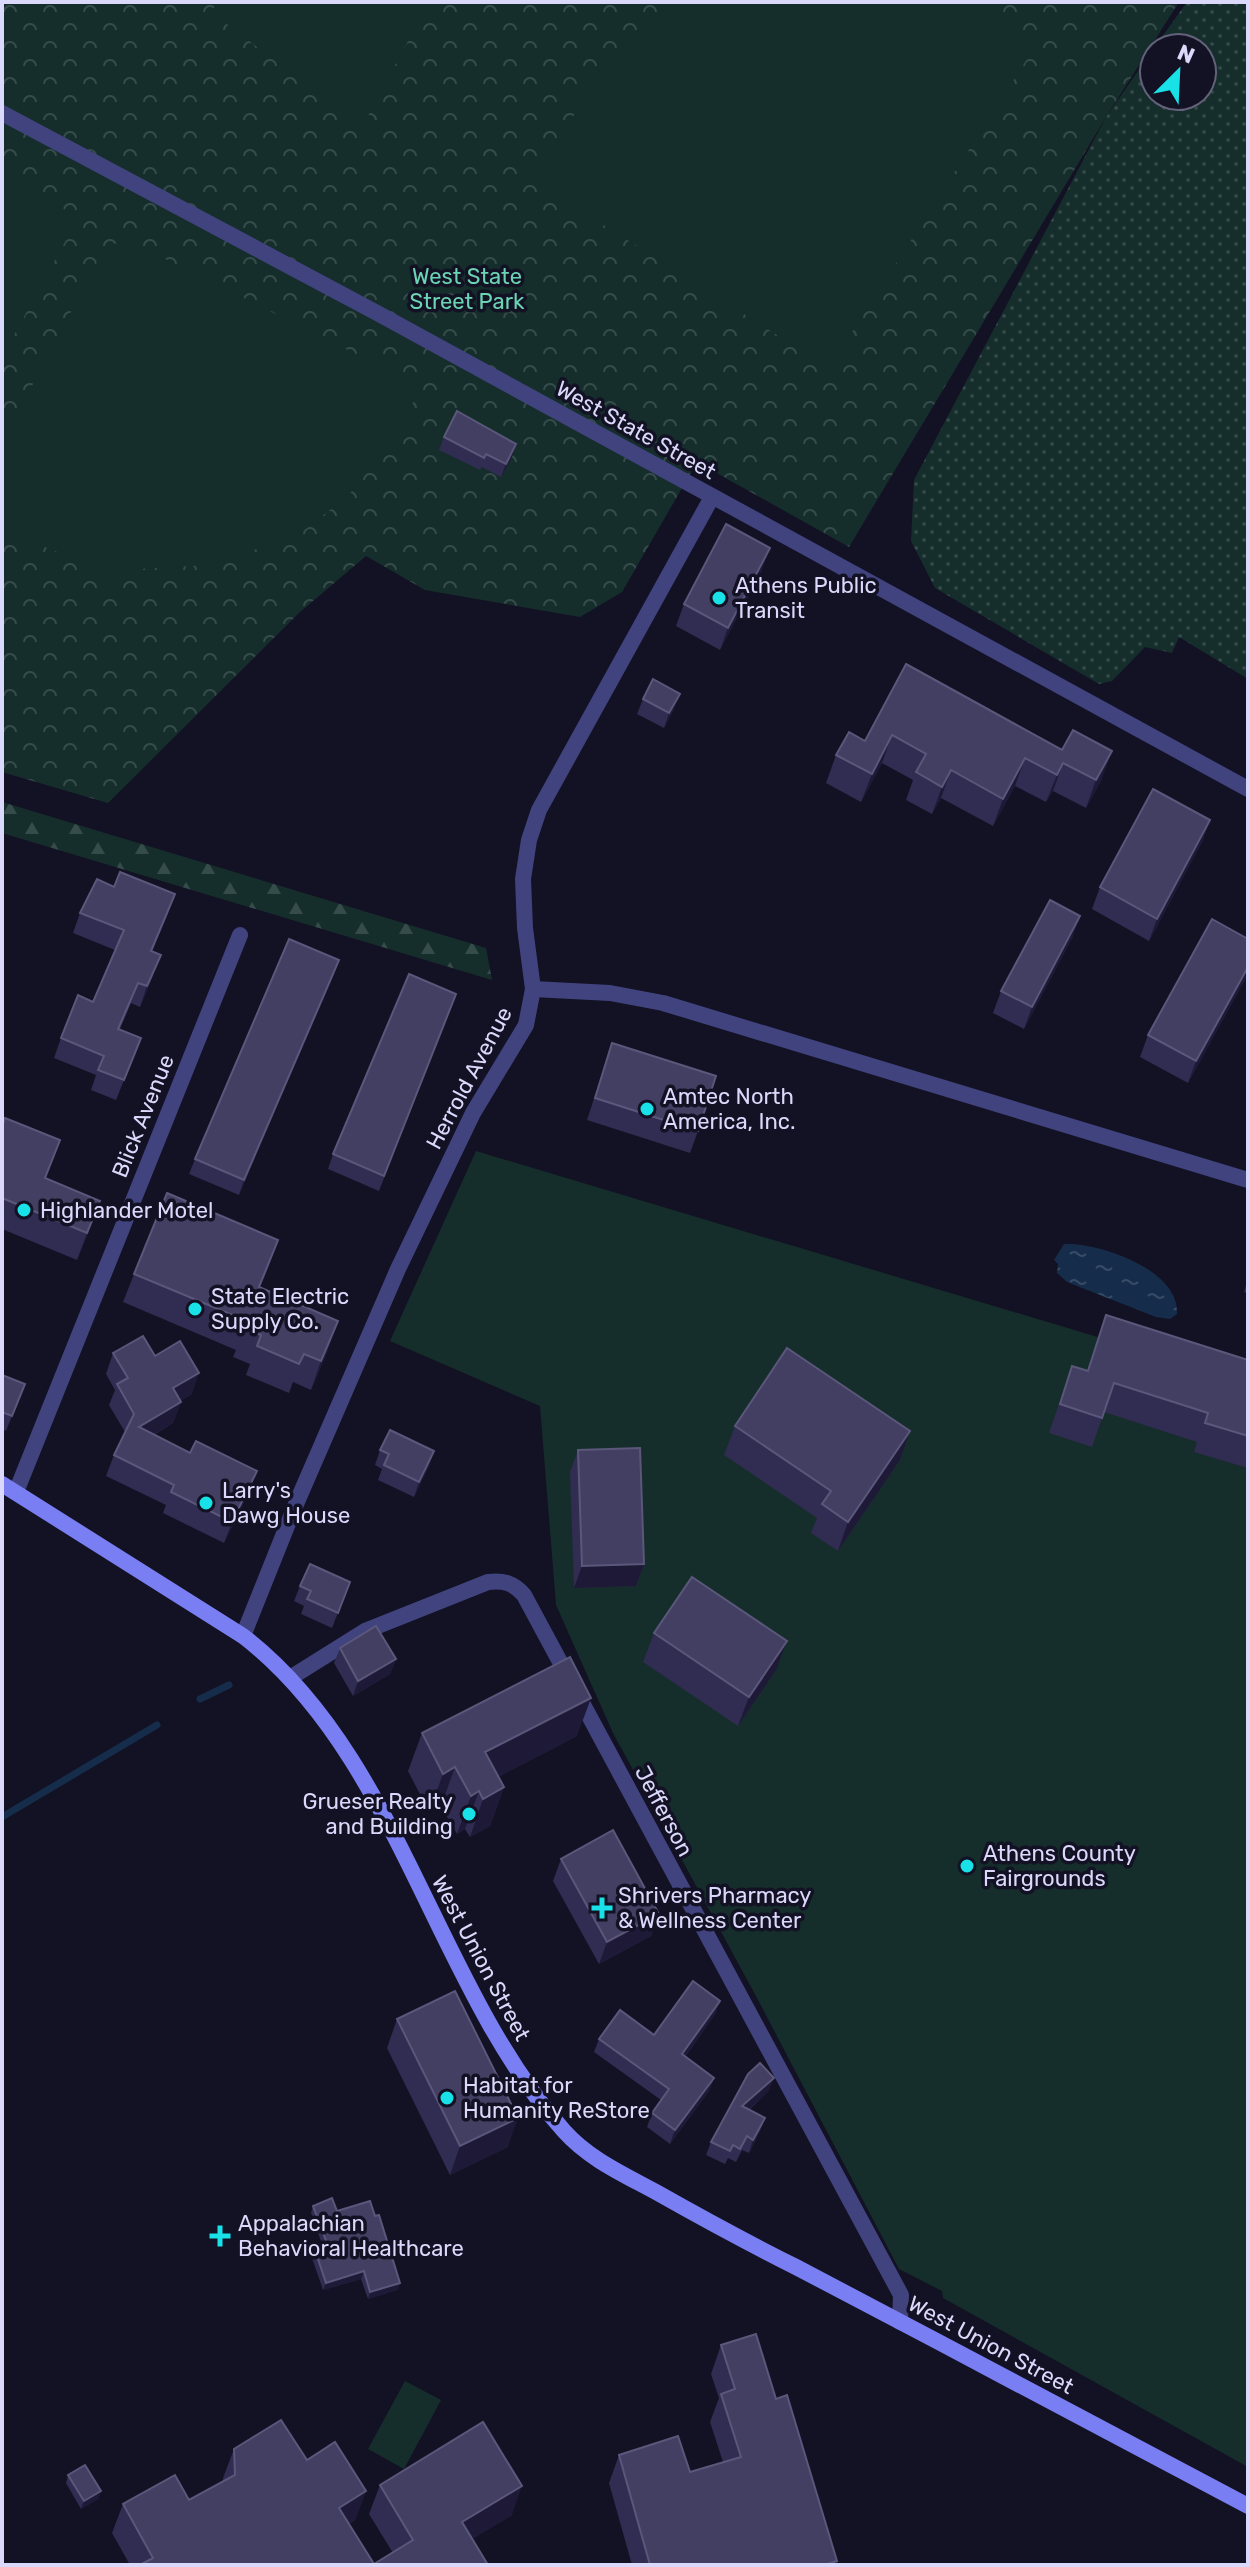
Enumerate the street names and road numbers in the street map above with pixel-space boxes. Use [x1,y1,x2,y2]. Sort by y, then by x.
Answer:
street label: West State Street [551,375,721,485]
street label: Herrold Avenue [420,1002,518,1154]
street label: Blick Avenue [106,1050,180,1182]
street label: Jefferson [629,1761,699,1861]
street label: West Union Street [426,1871,536,2046]
street label: West Union Street [904,2290,1079,2400]

